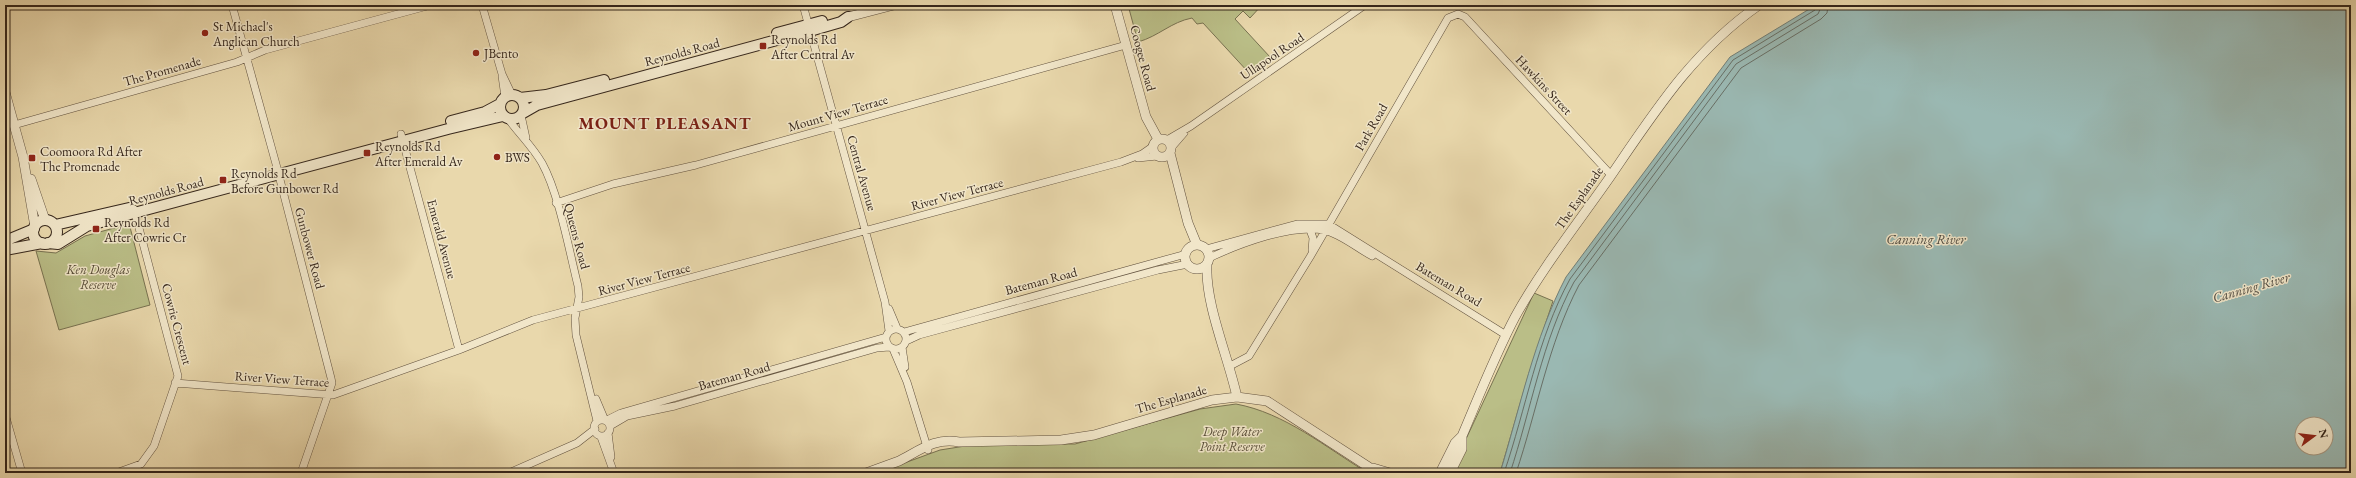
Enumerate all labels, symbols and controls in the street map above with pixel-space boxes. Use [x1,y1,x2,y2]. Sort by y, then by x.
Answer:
place label: St Michael's Anglican Church [212,18,300,50]
street label: Coogee Road [1126,23,1160,93]
marker: St Michael's Anglican Church [200,28,210,38]
street label: Ullapool Road [1237,28,1308,84]
place label: Reynolds Rd After Central Av [770,31,855,63]
street label: Reynolds Road [643,34,722,70]
marker: Reynolds Rd After Central Av [758,41,768,51]
place label: JBento [483,45,519,62]
marker: JBento [471,48,481,58]
street label: Hawkins Street [1512,51,1576,119]
street label: The Promenade [121,52,203,90]
street label: Mount View Terrace [786,91,890,135]
street label: Park Road [1351,100,1392,154]
district label: MOUNT PLEASANT [578,112,752,134]
street label: Central Avenue [843,133,881,213]
place label: Reynolds Rd After Emerald Av [374,138,463,170]
place label: Coomoora Rd After The Promenade [40,143,143,175]
marker: Reynolds Rd After Emerald Av [362,148,372,158]
place label: BWS [505,149,530,166]
marker: BWS [492,152,502,162]
marker: Coomoora Rd After The Promenade [27,153,37,163]
street label: The Esplanade [1551,163,1607,233]
place label: Reynolds Rd Before Gunbower Rd [231,165,339,197]
street label: Reynolds Road [127,173,206,209]
street label: River View Terrace [909,174,1005,214]
marker: Reynolds Rd Before Gunbower Rd [218,175,228,185]
street label: Emerald Avenue [423,197,461,281]
street label: Queens Road [560,201,594,271]
street label: Gunbower Road [291,205,329,291]
place label: Reynolds Rd After Cowrie Cr [103,214,187,246]
marker: Reynolds Rd After Cowrie Cr [91,224,101,234]
water label: Canning River [1886,230,1966,248]
street label: Bateman Road [1413,258,1485,311]
street label: River View Terrace [596,259,692,299]
park label: Ken Douglas Reserve [65,261,130,293]
street label: Bateman Road [1003,263,1079,299]
water label: Canning River [2210,267,2292,307]
street label: Cowrie Crescent [158,281,196,367]
street label: Bateman Road [696,358,772,394]
street label: River View Terrace [234,367,330,391]
street label: The Esplanade [1133,381,1209,417]
north arrow [2294,416,2334,456]
park label: Deep Water Point Reserve [1199,423,1265,455]
text: N [2316,427,2332,440]

